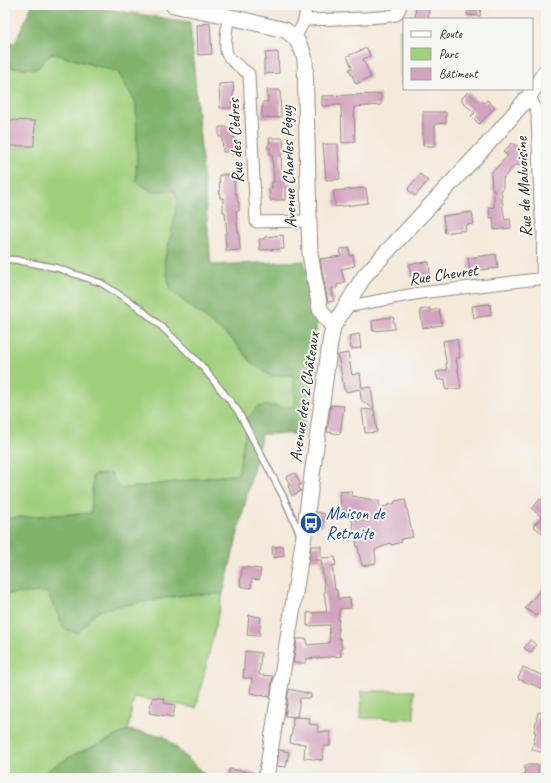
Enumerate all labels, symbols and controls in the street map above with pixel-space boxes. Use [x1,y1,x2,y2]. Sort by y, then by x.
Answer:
legend [403,18,533,90]
text: Route [439,26,463,42]
text: Parc [439,46,459,62]
text: Bâtiment [439,66,478,82]
street label: Rue des Cèdres [223,96,248,184]
street label: Avenue Charles Péguy [276,104,301,228]
street label: Rue de Malvoisine [510,135,537,238]
street label: Rue Chevret [407,259,481,290]
street label: Avenue des 2 Châteaux [285,330,324,463]
place label: Maison de Retraite [326,503,386,544]
bus stop icon: Maison de Retraite [298,510,324,536]

